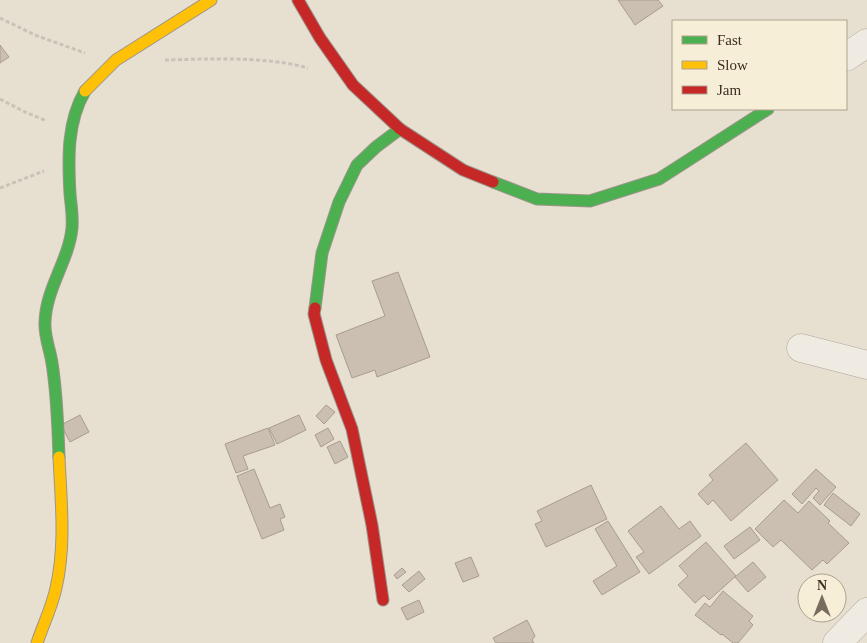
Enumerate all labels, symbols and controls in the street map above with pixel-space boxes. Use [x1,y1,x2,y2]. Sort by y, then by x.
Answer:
legend [672,20,847,110]
text: Fast [717,32,743,48]
text: Slow [717,57,748,73]
text: Jam [717,82,741,98]
north arrow [797,573,847,623]
text: N [817,578,827,593]

